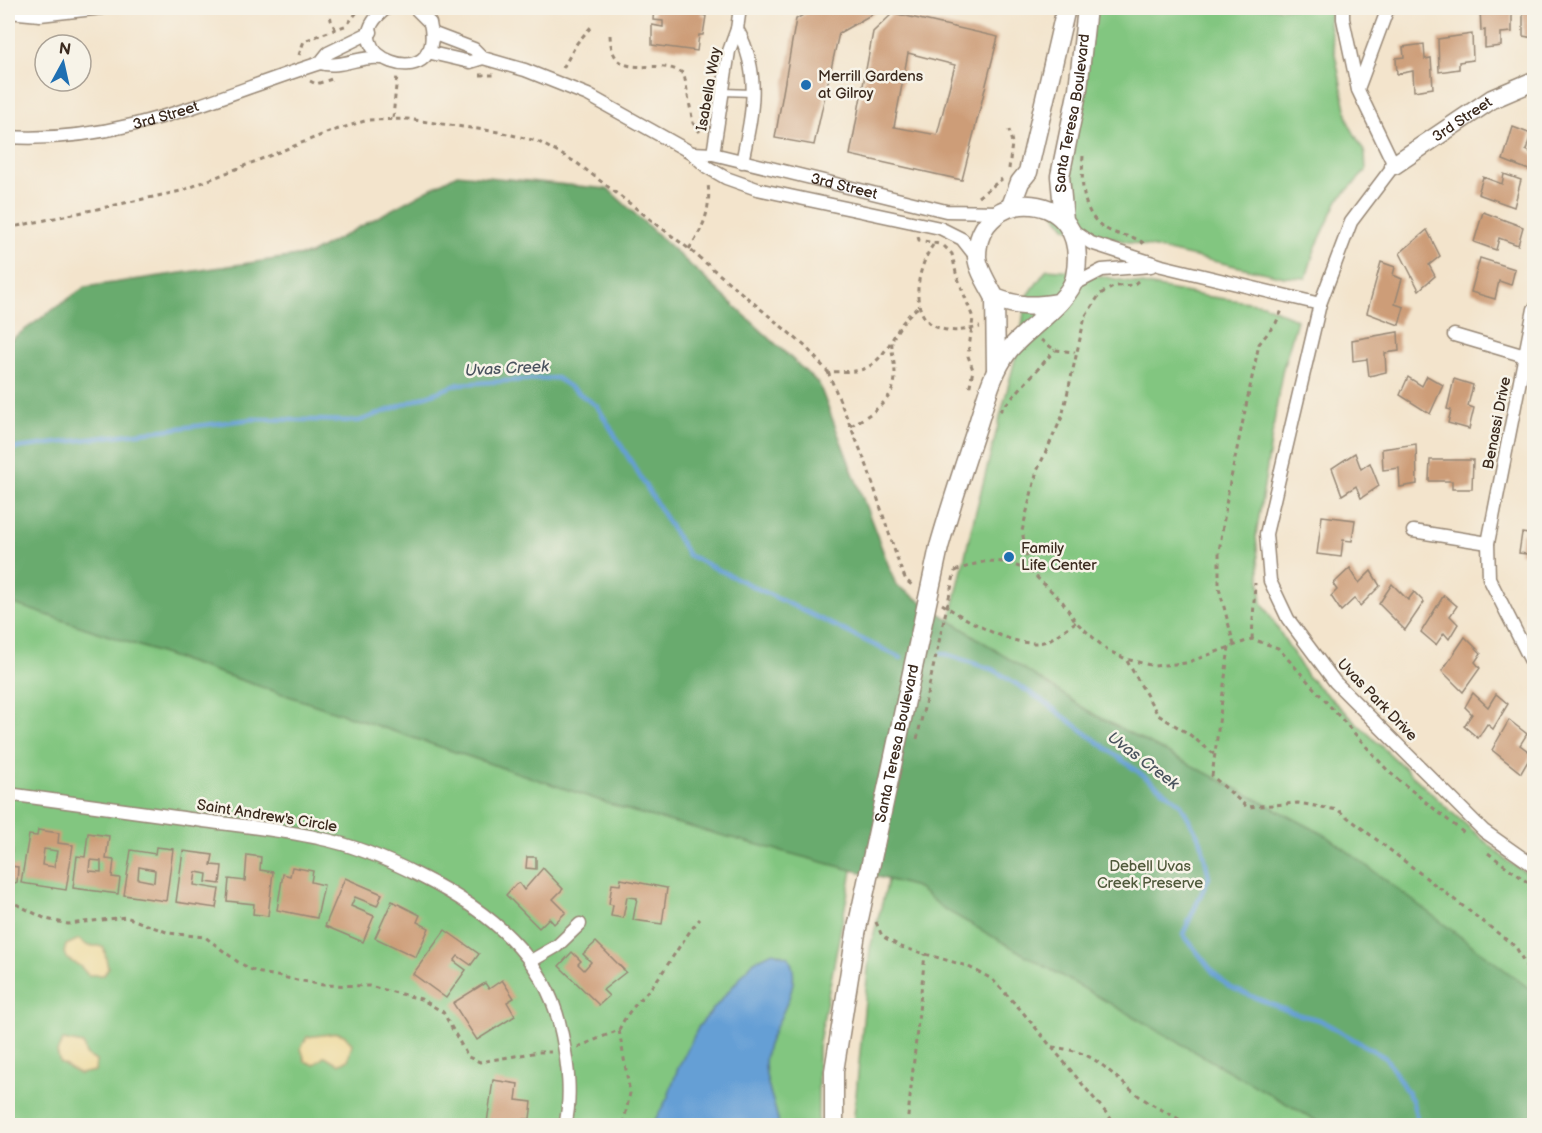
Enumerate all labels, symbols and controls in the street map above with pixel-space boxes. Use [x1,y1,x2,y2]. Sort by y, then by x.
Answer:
north arrow [33,33,93,93]
street label: Santa Teresa Boulevard [1050,33,1094,194]
text: N [58,39,72,60]
street label: Isabella Way [692,46,726,132]
place label: Merrill Gardens at Gilroy [818,67,924,103]
marker: Merrill Gardens at Gilroy [799,78,813,92]
street label: 3rd Street [1429,92,1496,146]
street label: 3rd Street [131,96,201,134]
street label: 3rd Street [809,169,880,203]
water label: Uvas Creek [465,357,551,381]
street label: Benassi Drive [1479,375,1515,471]
place label: Family Life Center [1021,539,1097,575]
marker: Family Life Center [1002,550,1016,564]
street label: Uvas Park Drive [1333,655,1421,745]
street label: Santa Teresa Boulevard [871,663,923,824]
water label: Uvas Creek [1104,728,1183,795]
street label: Saint Andrew's Circle [196,796,339,836]
park label: Debell Uvas Creek Preserve [1097,857,1203,893]

